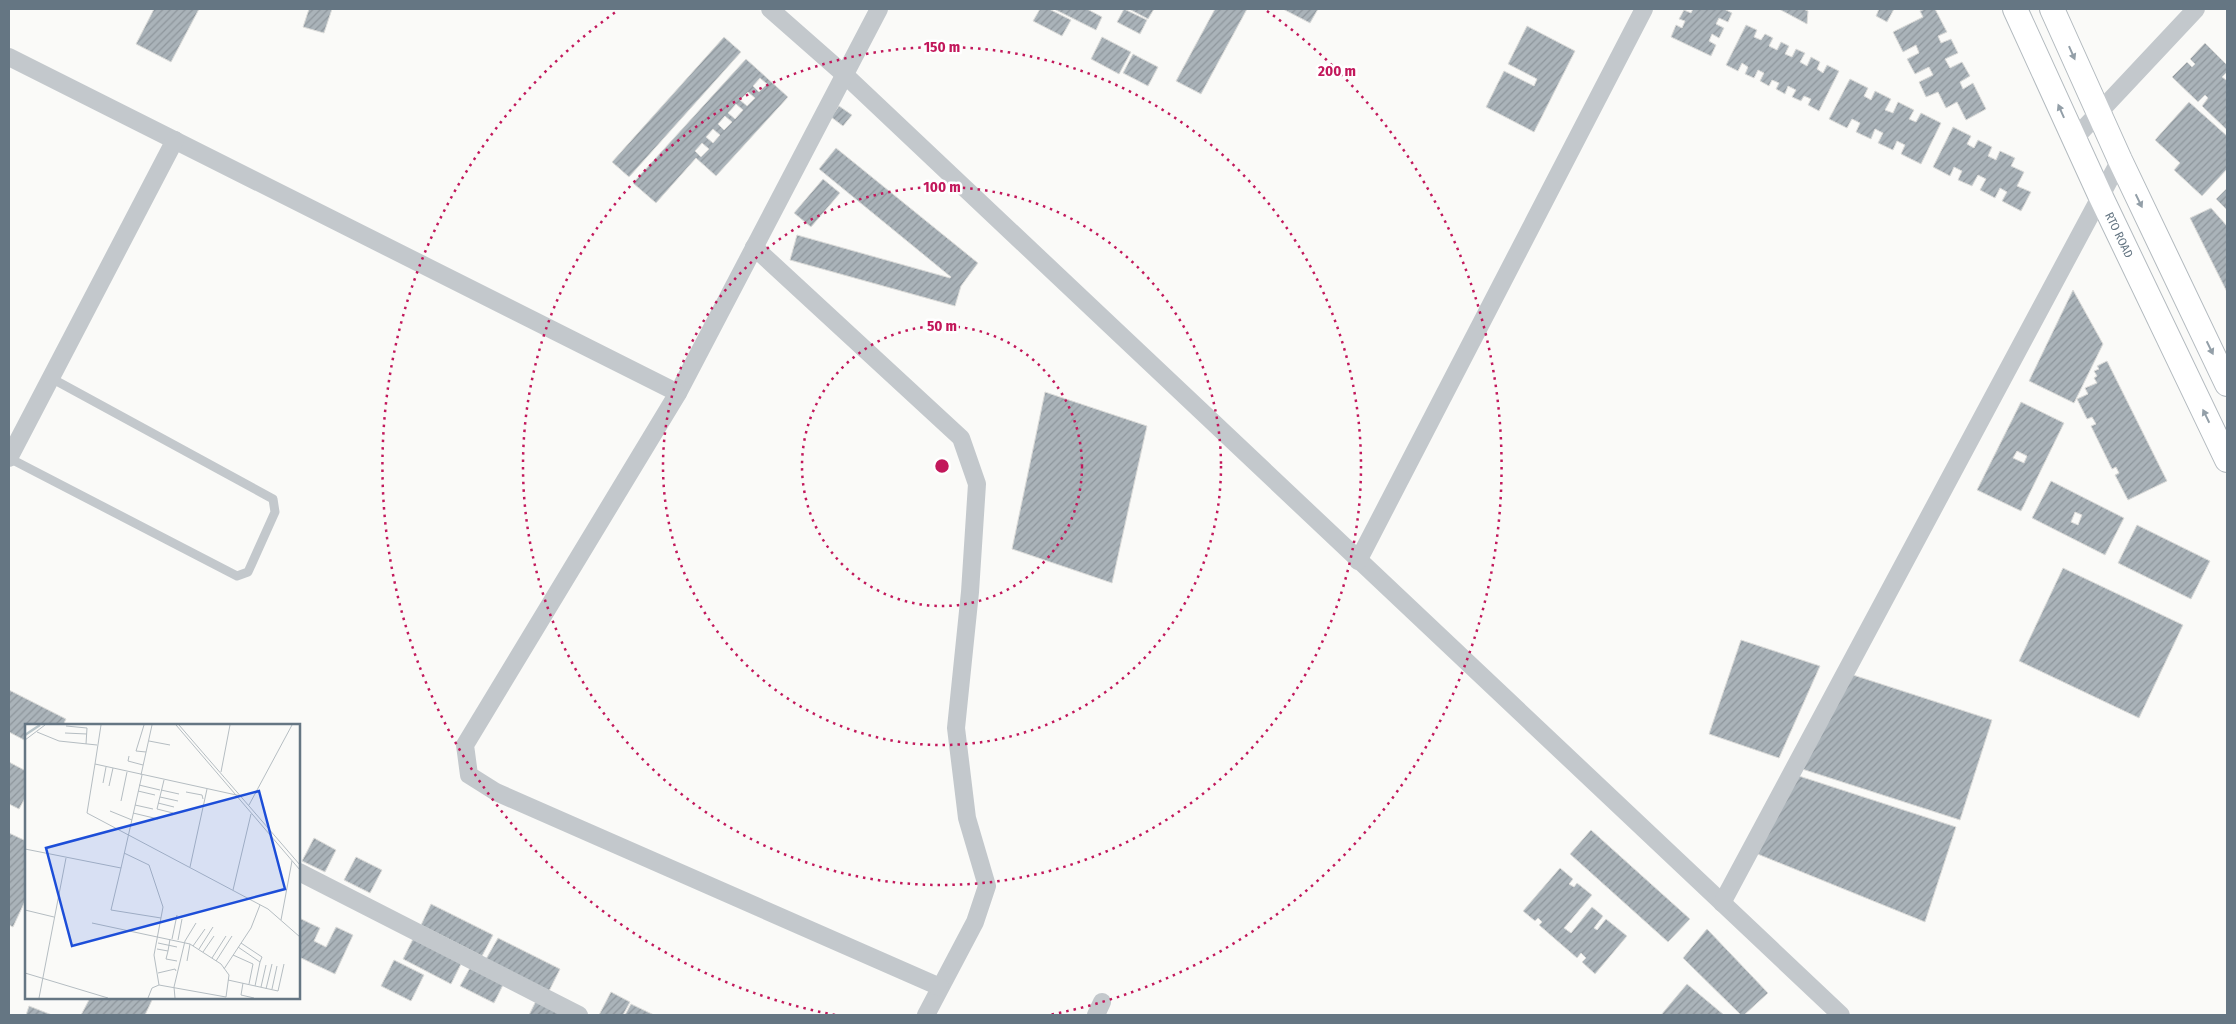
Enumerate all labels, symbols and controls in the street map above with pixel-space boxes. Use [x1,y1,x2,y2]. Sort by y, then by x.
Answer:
text: 150 m [924,38,960,56]
one-way arrow [2068,46,2076,60]
text: 200 m [1317,62,1356,80]
one-way arrow [2057,104,2065,118]
text: 100 m [923,178,961,196]
one-way arrow [2136,194,2144,208]
street label: RTO ROAD [2102,210,2136,260]
text: 50 m [927,317,957,335]
one-way arrow [2206,341,2214,355]
one-way arrow [2202,409,2210,423]
centre of rings [933,457,951,475]
inset map [25,724,300,999]

